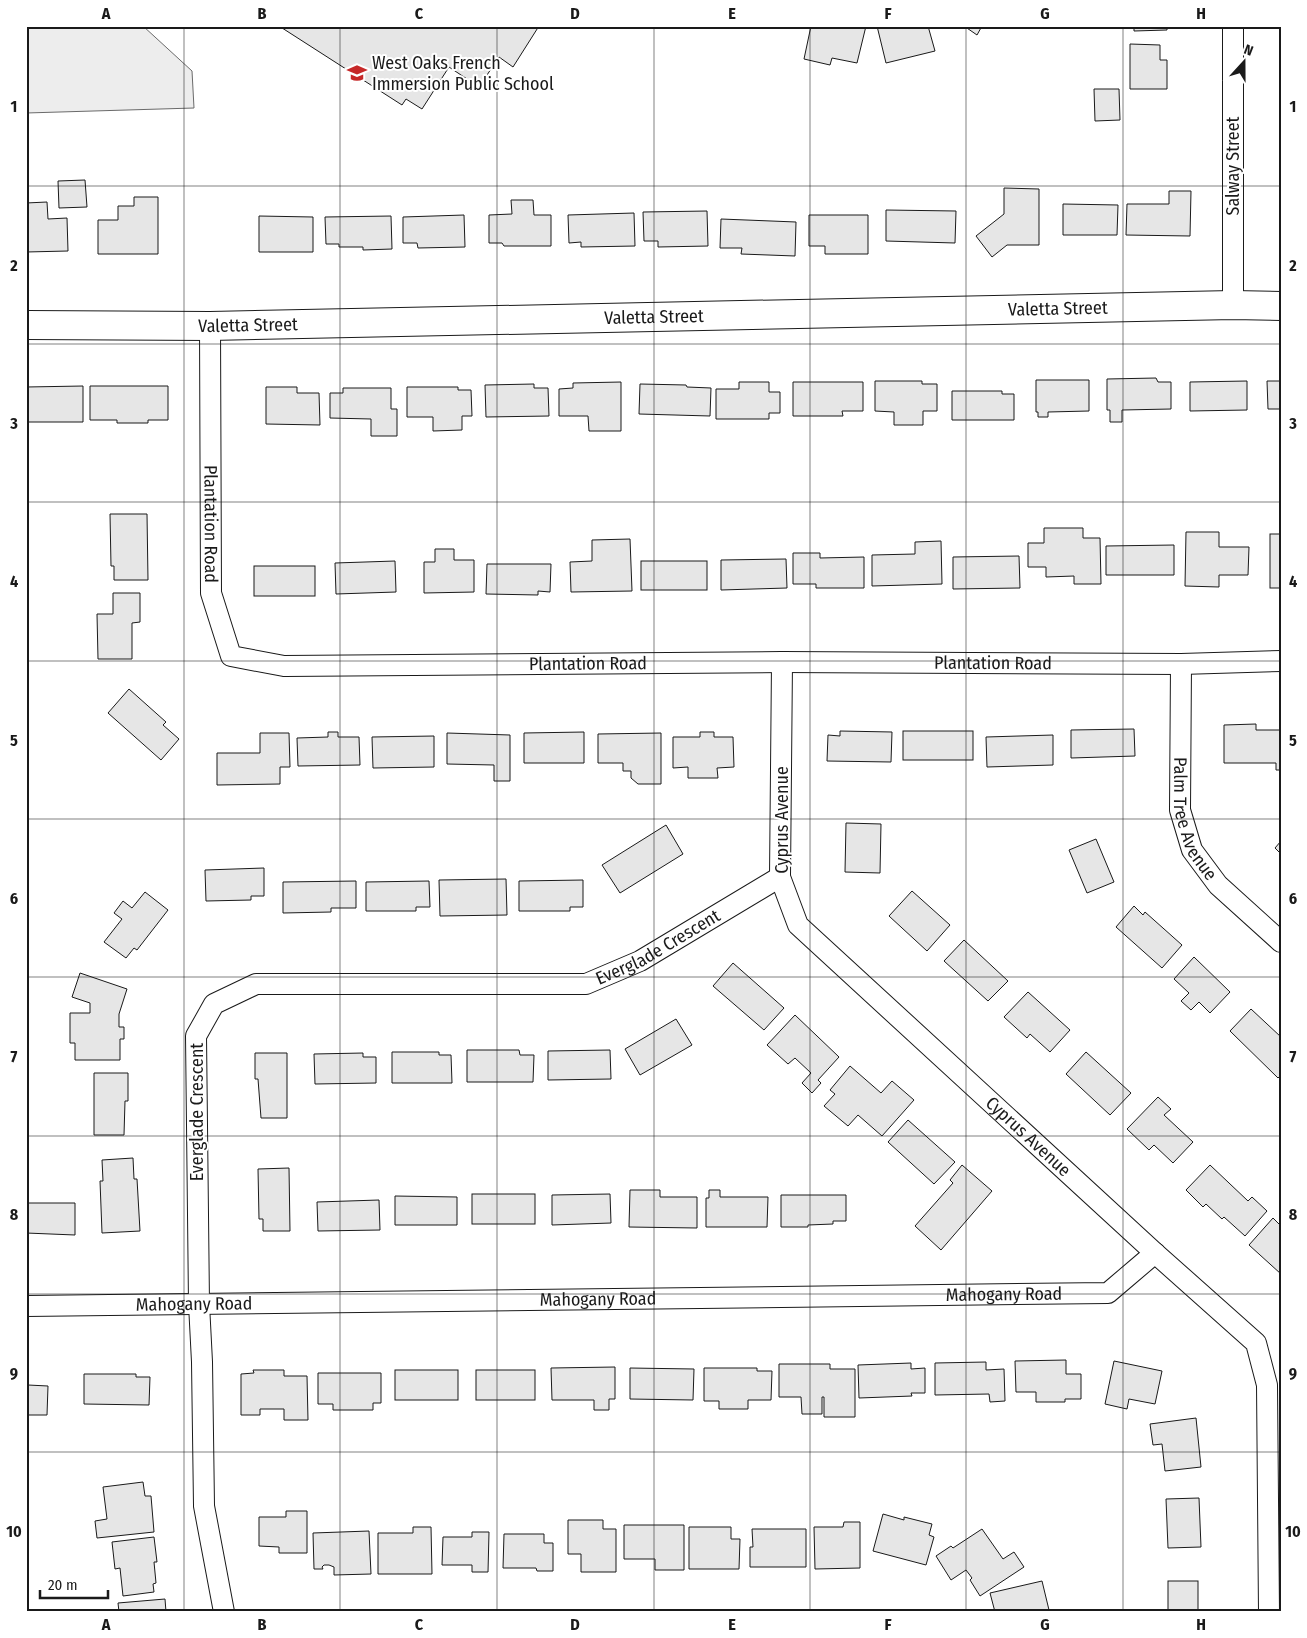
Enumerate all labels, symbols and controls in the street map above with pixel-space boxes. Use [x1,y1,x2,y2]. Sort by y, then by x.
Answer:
text: A [101,4,111,23]
text: B [258,4,267,23]
text: C [415,4,424,23]
text: D [570,4,580,23]
text: E [728,4,736,23]
text: F [884,4,892,23]
text: G [1040,4,1050,23]
text: H [1196,4,1206,23]
north arrow [1220,38,1270,88]
text: N [1242,41,1255,60]
place label: West Oaks French Immersion Public School [372,52,554,95]
school or university icon: West Oaks French Immersion Public School [346,62,368,84]
text: 1 [11,97,17,116]
text: 1 [1290,97,1296,116]
street label: Salway Street [1222,116,1244,215]
text: 2 [9,256,18,275]
text: 2 [1288,256,1297,275]
street label: Valetta Street [1008,297,1108,321]
street label: Valetta Street [604,305,704,329]
street label: Valetta Street [198,313,298,337]
text: 3 [9,414,18,433]
text: 3 [1288,414,1297,433]
street label: Plantation Road [200,465,222,583]
text: 4 [10,572,18,591]
text: 4 [1289,572,1297,591]
street label: Plantation Road [529,652,647,675]
street label: Plantation Road [934,652,1052,674]
text: 5 [10,731,18,750]
text: 5 [1289,731,1297,750]
street label: Palm Tree Avenue [1169,757,1222,885]
street label: Cyprus Avenue [771,766,793,874]
text: 6 [10,889,18,908]
text: 6 [1289,889,1297,908]
street label: Everglade Crescent [592,904,724,990]
street label: Everglade Crescent [186,1043,208,1181]
text: 7 [11,1047,18,1066]
text: 7 [1290,1047,1297,1066]
street label: Cyprus Avenue [981,1092,1075,1181]
text: 8 [10,1205,19,1224]
text: 8 [1289,1205,1298,1224]
street label: Mahogany Road [946,1283,1062,1306]
street label: Mahogany Road [540,1287,656,1311]
street label: Mahogany Road [136,1292,252,1316]
text: 9 [10,1364,18,1383]
text: 9 [1289,1364,1297,1383]
text: 10 [6,1522,22,1541]
text: 10 [1285,1522,1301,1541]
scale bar [40,1568,108,1600]
text: 20 m [48,1576,78,1594]
text: A [101,1615,111,1634]
text: B [258,1615,267,1634]
text: C [415,1615,424,1634]
text: D [570,1615,580,1634]
text: E [728,1615,736,1634]
text: F [884,1615,892,1634]
text: G [1040,1615,1050,1634]
text: H [1196,1615,1206,1634]

